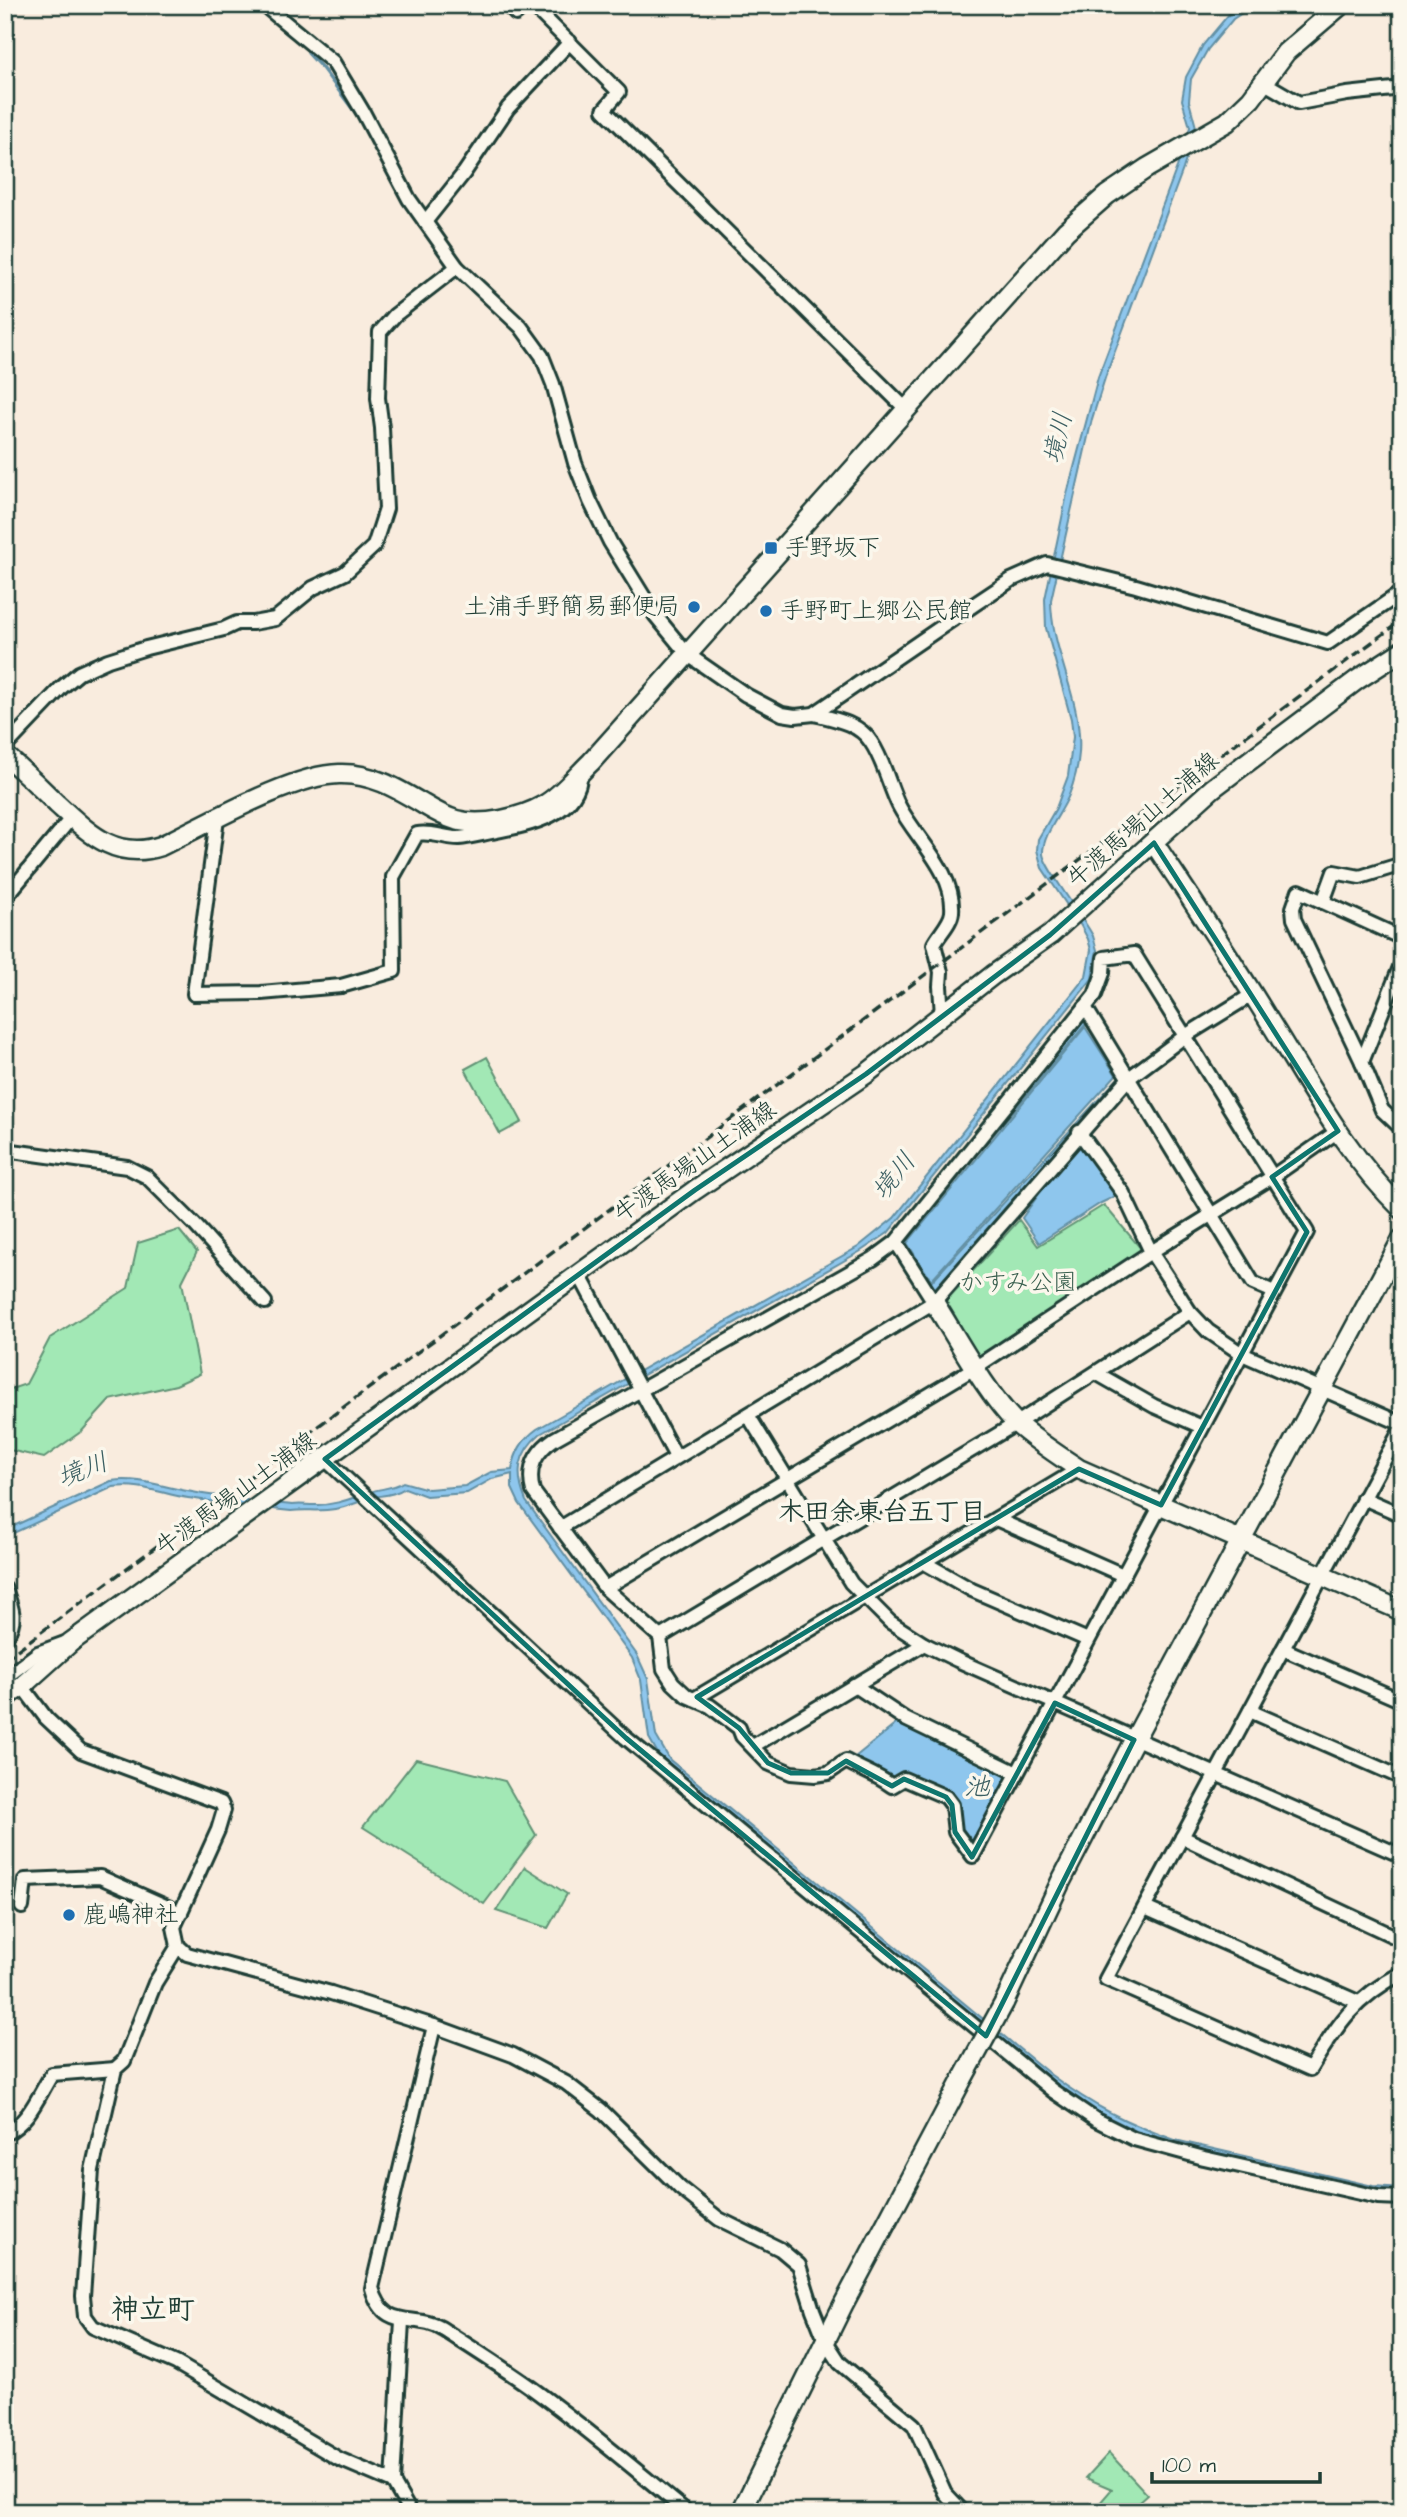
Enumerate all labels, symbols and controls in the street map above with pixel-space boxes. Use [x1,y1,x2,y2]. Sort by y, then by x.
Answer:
water label: 境川 [1035,409,1081,467]
place label: 手野坂下 [785,531,881,565]
marker: 手野坂下 [763,540,779,556]
place label: 土浦手野簡易郵便局 [464,590,680,624]
place label: 手野町上郷公民館 [780,594,972,628]
marker: 土浦手野簡易郵便局 [686,599,702,615]
marker: 手野町上郷公民館 [758,603,774,619]
street label: 牛渡馬場山土浦線 [1059,744,1227,896]
street label: 牛渡馬場山土浦線 [607,1093,783,1231]
water label: 境川 [864,1144,924,1208]
park label: かすみ公園 [959,1266,1077,1300]
street label: 牛渡馬場山土浦線 [148,1424,324,1564]
water label: 境川 [52,1444,114,1496]
district label: 木田余東台五丁目 [778,1494,986,1530]
water label: 池 [964,1769,991,1805]
place label: 鹿嶋神社 [83,1898,179,1932]
marker: 鹿嶋神社 [61,1907,77,1923]
district label: 神立町 [111,2290,195,2329]
scale bar [1152,2440,1320,2484]
text: 100 m [1162,2451,1217,2480]

